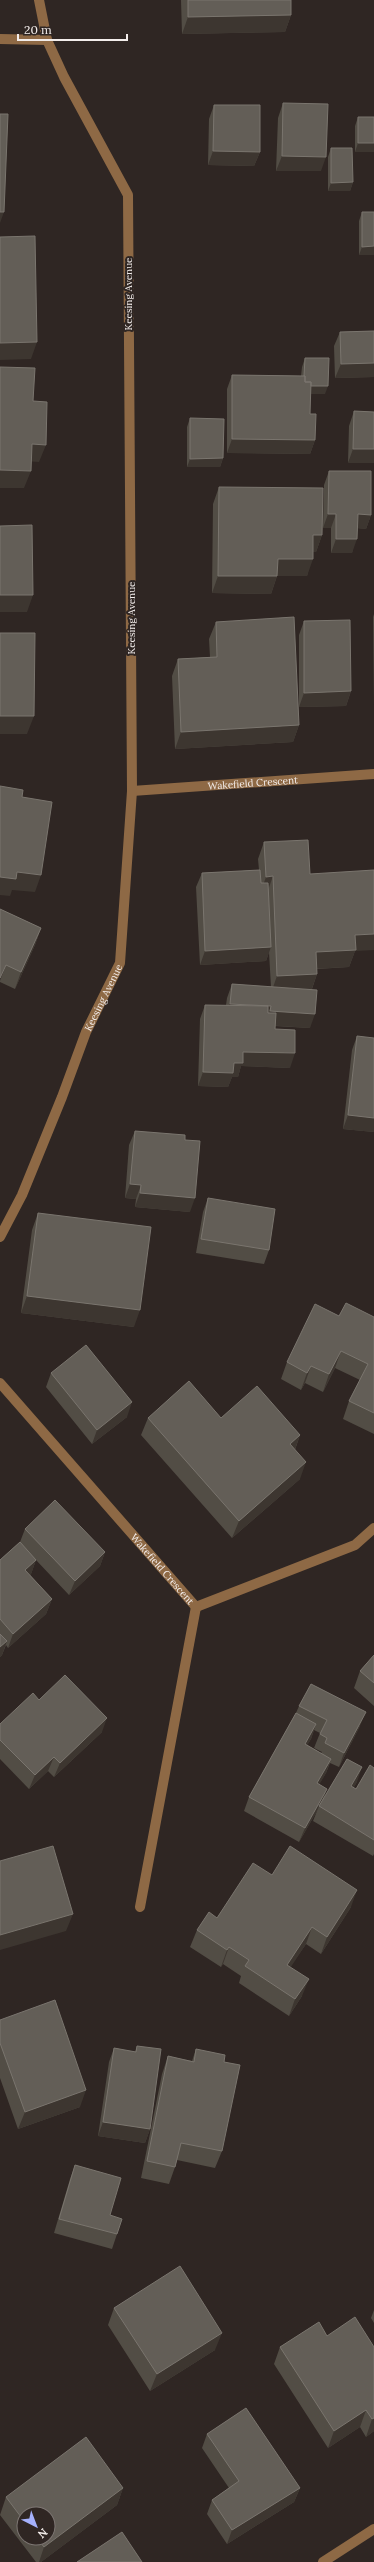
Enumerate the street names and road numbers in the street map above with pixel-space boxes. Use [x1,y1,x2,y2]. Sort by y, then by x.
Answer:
street label: Keesing Avenue [122,257,135,331]
street label: Keesing Avenue [125,581,138,655]
street label: Wakefield Crescent [207,773,298,792]
street label: Keesing Avenue [81,961,125,1033]
street label: Wakefield Crescent [128,1531,197,1607]

